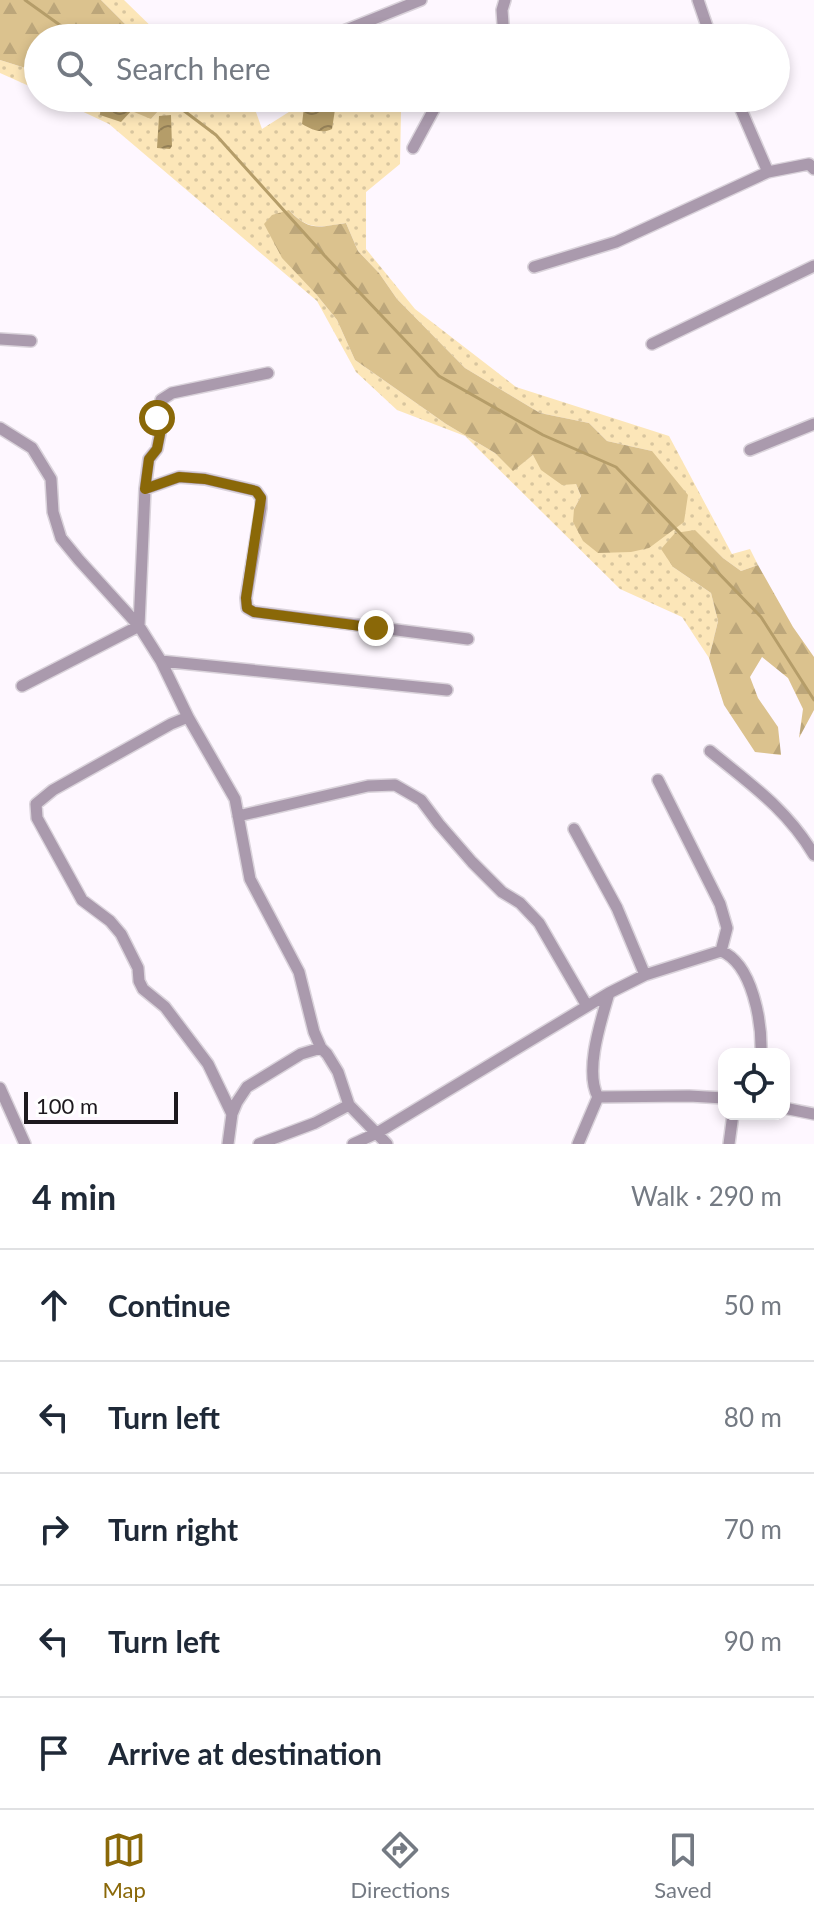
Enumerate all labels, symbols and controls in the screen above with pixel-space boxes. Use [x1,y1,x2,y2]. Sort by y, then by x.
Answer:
search box [24,24,790,112]
icon: search [52,46,96,90]
text: Search here [116,50,271,86]
route start [139,400,175,436]
route end [358,610,394,646]
map controls [718,1048,790,1120]
button: locate [718,1048,790,1120]
scale bar [24,1088,178,1124]
text: 100 m [36,1092,98,1119]
text: 4 min [32,1176,116,1217]
text: Walk · 290 m [631,1180,782,1212]
icon: ahead [32,1283,76,1327]
text: Continue [108,1287,231,1323]
text: 50 m [724,1289,782,1321]
icon: left [32,1395,76,1439]
text: Turn left [108,1399,220,1435]
text: 80 m [724,1401,782,1433]
icon: right [32,1507,76,1551]
text: Turn right [108,1511,238,1547]
text: 70 m [724,1513,782,1545]
icon: left [32,1619,76,1663]
text: Turn left [108,1623,220,1659]
text: 90 m [724,1625,782,1657]
icon: arrive [32,1731,76,1775]
text: Arrive at destination [108,1735,382,1771]
tab: Map [102,1828,146,1903]
tab: Directions [351,1828,450,1903]
tab: Saved [654,1828,712,1903]

